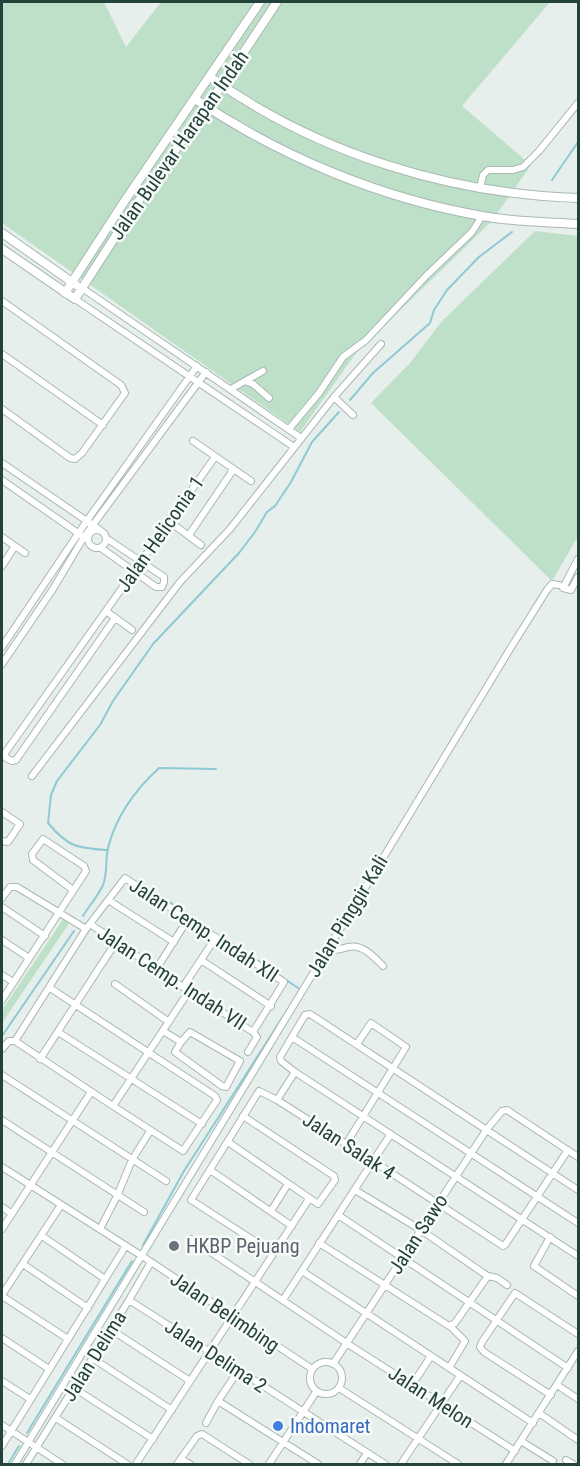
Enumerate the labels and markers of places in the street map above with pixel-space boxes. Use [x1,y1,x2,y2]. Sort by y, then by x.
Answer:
place label: HKBP Pejuang [186,1234,300,1258]
marker: HKBP Pejuang [167,1239,181,1253]
place label: Indomaret [290,1414,371,1438]
marker: Indomaret [271,1419,285,1433]

